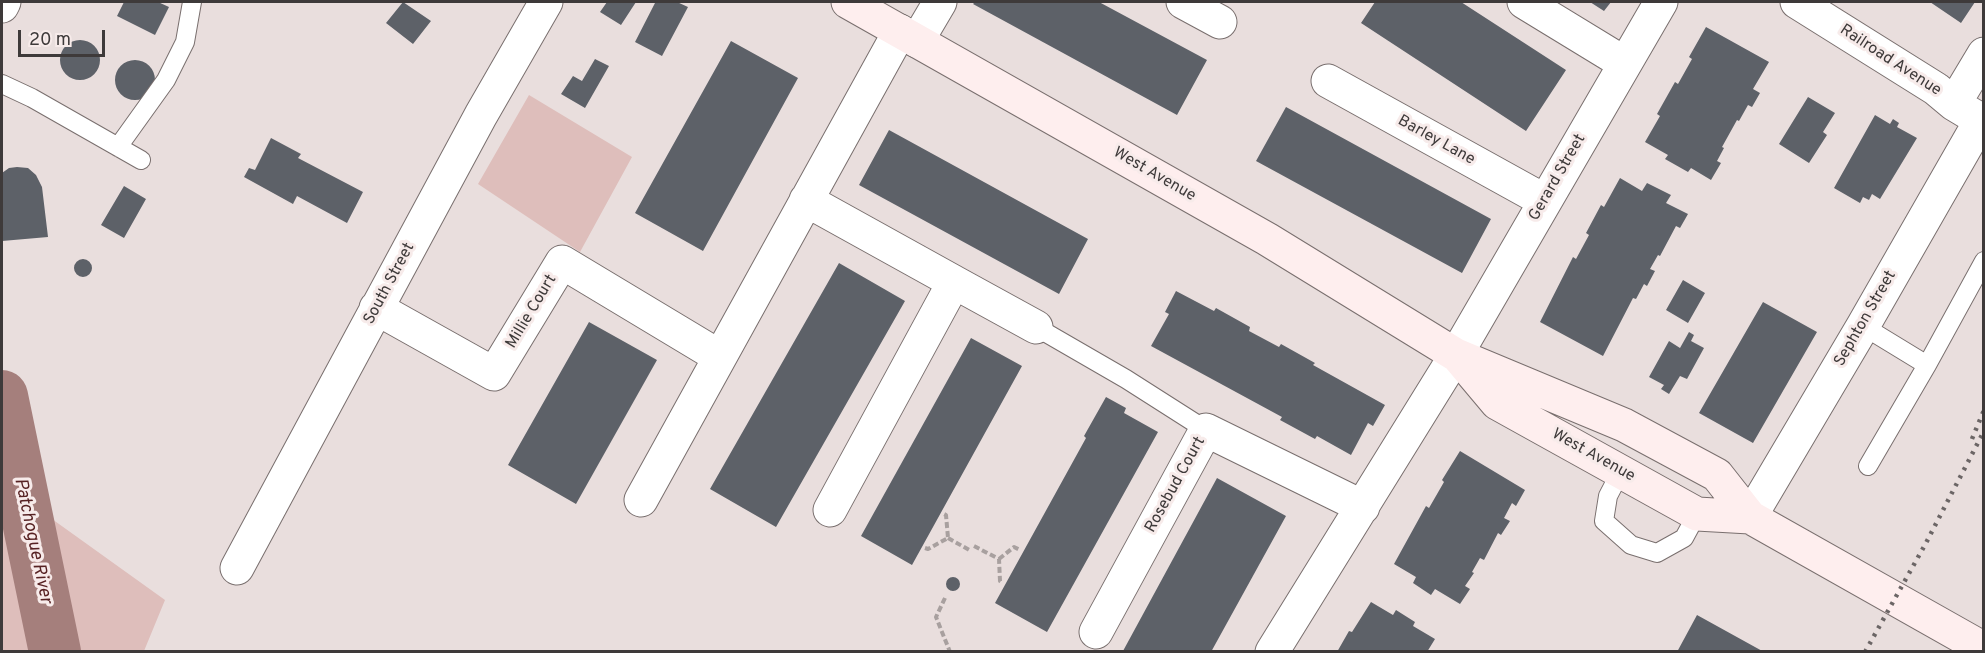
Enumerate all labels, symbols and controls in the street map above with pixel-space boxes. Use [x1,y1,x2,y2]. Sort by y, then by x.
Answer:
scale bar [21,18,108,56]
street label: Railroad Avenue [1836,21,1944,101]
text: 20 m [29,29,71,52]
street label: Barley Lane [1394,112,1478,170]
street label: Gerard Street [1525,131,1591,225]
street label: West Avenue [1109,144,1199,206]
street label: South Street [360,240,420,328]
street label: Sephton Street [1831,268,1901,370]
street label: Millie Court [502,272,562,352]
street label: West Avenue [1548,425,1638,487]
street label: Rosebud Court [1142,434,1210,536]
water label: Patchogue River [8,476,56,606]

